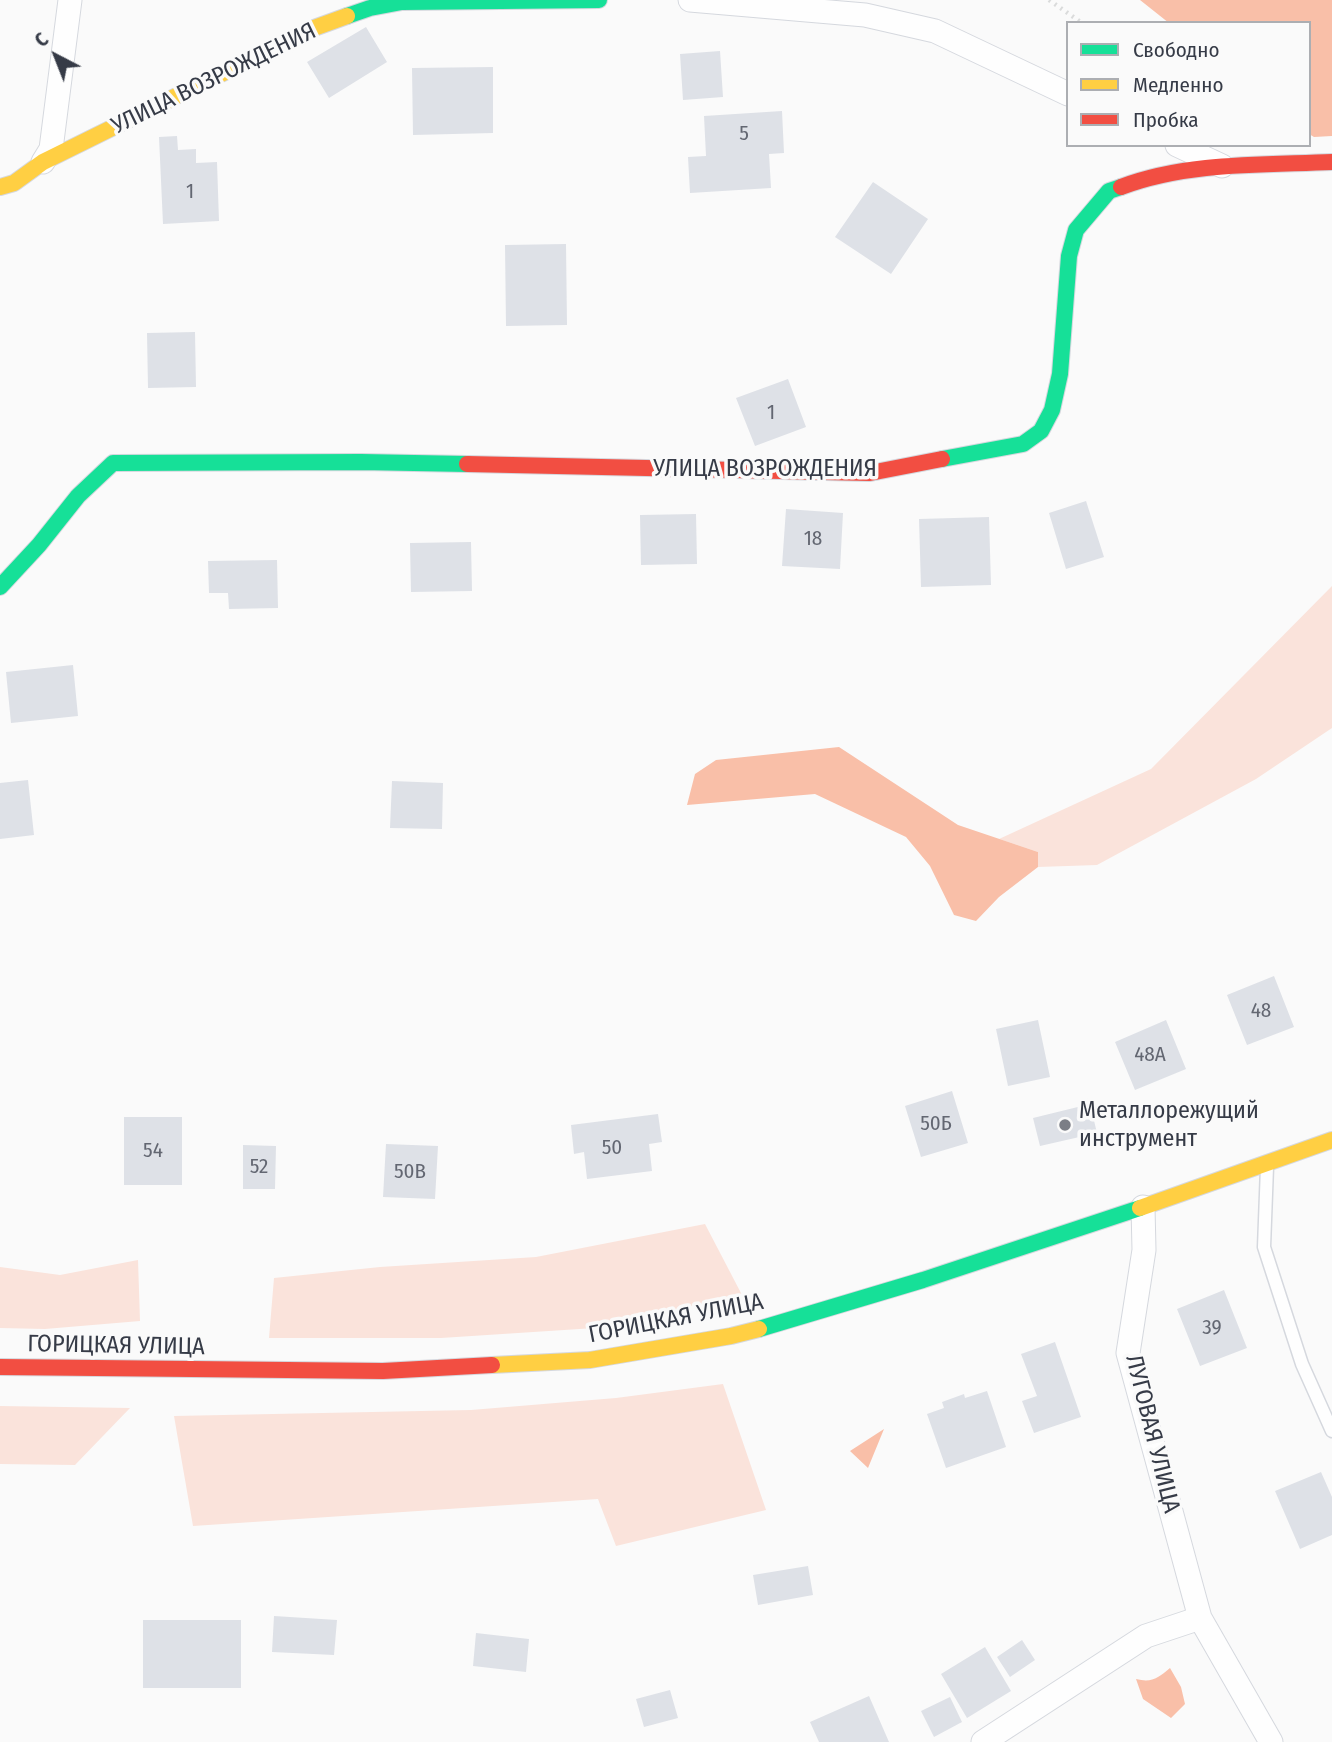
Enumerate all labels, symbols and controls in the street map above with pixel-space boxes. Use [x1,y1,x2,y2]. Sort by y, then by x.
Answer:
street label: УЛИЦА ВОЗРОЖДЕНИЯ [107,17,321,141]
north arrow [21,21,91,91]
legend [1066,21,1311,147]
text: С [30,28,53,52]
text: Свободно [1133,37,1219,63]
text: Медленно [1133,72,1223,98]
text: Пробка [1133,107,1199,133]
house number: 5 [739,121,749,147]
house number: 1 [186,179,194,205]
house number: 1 [767,400,775,426]
street label: УЛИЦА ВОЗРОЖДЕНИЯ [653,455,877,483]
house number: 18 [804,526,822,552]
house number: 48 [1251,998,1271,1024]
house number: 48А [1134,1042,1166,1068]
place label: Металлорежущий инструмент [1079,1097,1259,1153]
house number: 50Б [920,1111,952,1137]
marker: Металлорежущий инструмент [1057,1117,1073,1133]
house number: 50 [602,1135,622,1161]
house number: 54 [143,1138,163,1164]
house number: 52 [250,1154,268,1180]
house number: 50В [394,1159,426,1185]
street label: ГОРИЦКАЯ УЛИЦА [586,1288,766,1350]
house number: 39 [1202,1315,1222,1341]
street label: ГОРИЦКАЯ УЛИЦА [27,1330,205,1362]
street label: ЛУГОВАЯ УЛИЦА [1118,1352,1186,1516]

